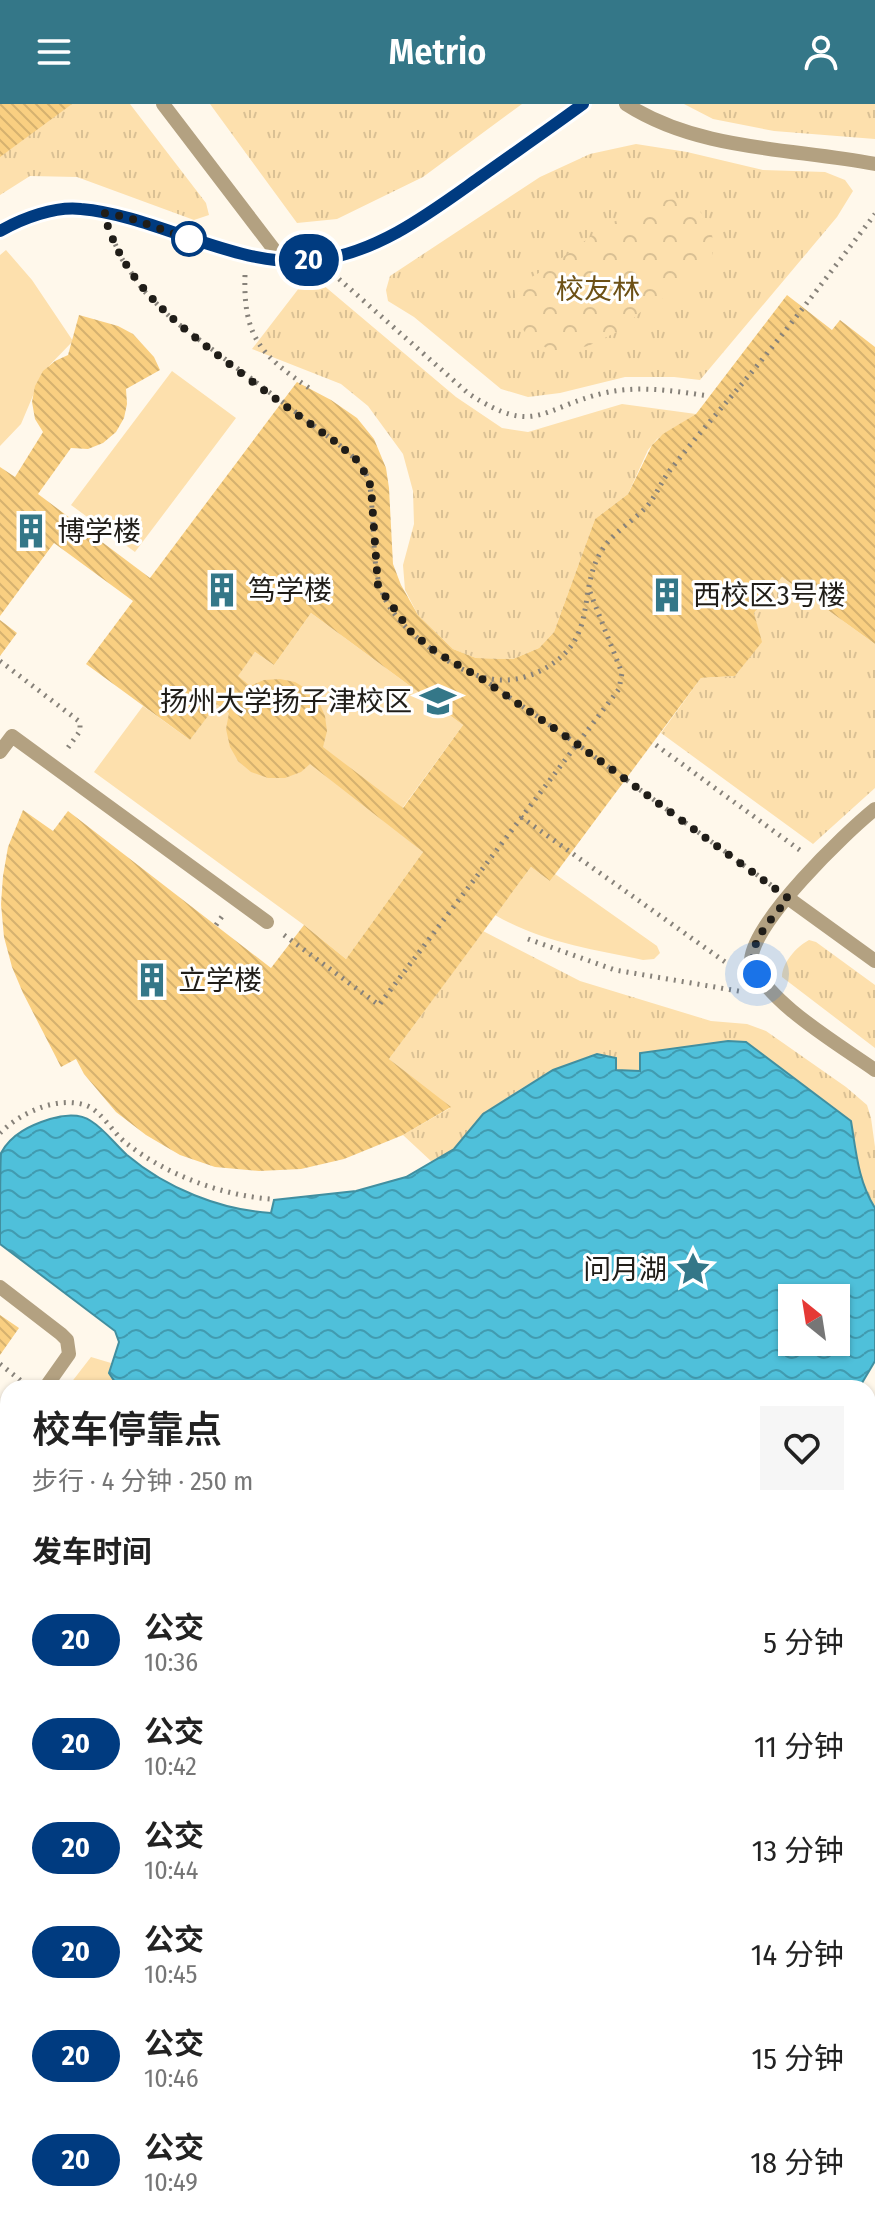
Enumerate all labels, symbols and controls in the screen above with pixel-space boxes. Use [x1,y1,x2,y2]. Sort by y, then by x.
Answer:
icon: menu [32,30,76,74]
text: Metrio [389,30,487,74]
icon: person [799,30,843,74]
unlabelled marker [172,222,206,256]
line badge: 20 [273,234,345,286]
text: 20 [295,243,323,276]
park label: 校友林 [556,273,640,306]
building icon: 博学楼 [12,512,50,550]
place label: 博学楼 [57,515,141,548]
building icon: 笃学楼 [203,571,241,609]
place label: 笃学楼 [248,574,332,607]
building icon: 西校区3号楼 [648,576,686,614]
place label: 西校区3号楼 [693,579,846,612]
school or university icon: 扬州大学扬子津校区 [419,682,457,720]
place label: 扬州大学扬子津校区 [160,685,412,718]
your location [737,954,777,994]
building icon: 立学楼 [133,961,171,999]
place label: 立学楼 [178,964,262,997]
place icon: 问月湖 [674,1250,712,1288]
place label: 问月湖 [583,1253,667,1286]
north arrow [778,1284,850,1356]
map controls [778,1284,850,1356]
button: heart [760,1406,844,1490]
text: 校车停靠点 [32,1407,222,1453]
text: 步行 · 4 分钟 · 250 m [32,1466,253,1497]
text: 发车时间 [32,1534,152,1570]
text: 公交 [144,1610,204,1646]
text: 20 [62,1623,90,1656]
text: 5 分钟 [763,1625,844,1661]
text: 10:36 [144,1647,198,1678]
text: 公交 [144,1714,204,1750]
text: 20 [62,1727,90,1760]
text: 11 分钟 [754,1729,844,1765]
text: 10:42 [144,1751,197,1782]
text: 公交 [144,1818,204,1854]
text: 20 [62,1831,90,1864]
text: 13 分钟 [752,1833,844,1869]
text: 10:44 [144,1855,198,1886]
text: 公交 [144,1922,204,1958]
text: 20 [62,1935,90,1968]
text: 14 分钟 [751,1937,844,1973]
text: 10:45 [144,1959,197,1990]
text: 公交 [144,2026,204,2062]
text: 20 [62,2039,90,2072]
text: 15 分钟 [751,2041,844,2077]
text: 10:46 [144,2063,199,2094]
text: 公交 [144,2130,204,2166]
text: 20 [62,2143,90,2176]
text: 18 分钟 [750,2145,844,2181]
text: 10:49 [144,2167,198,2198]

